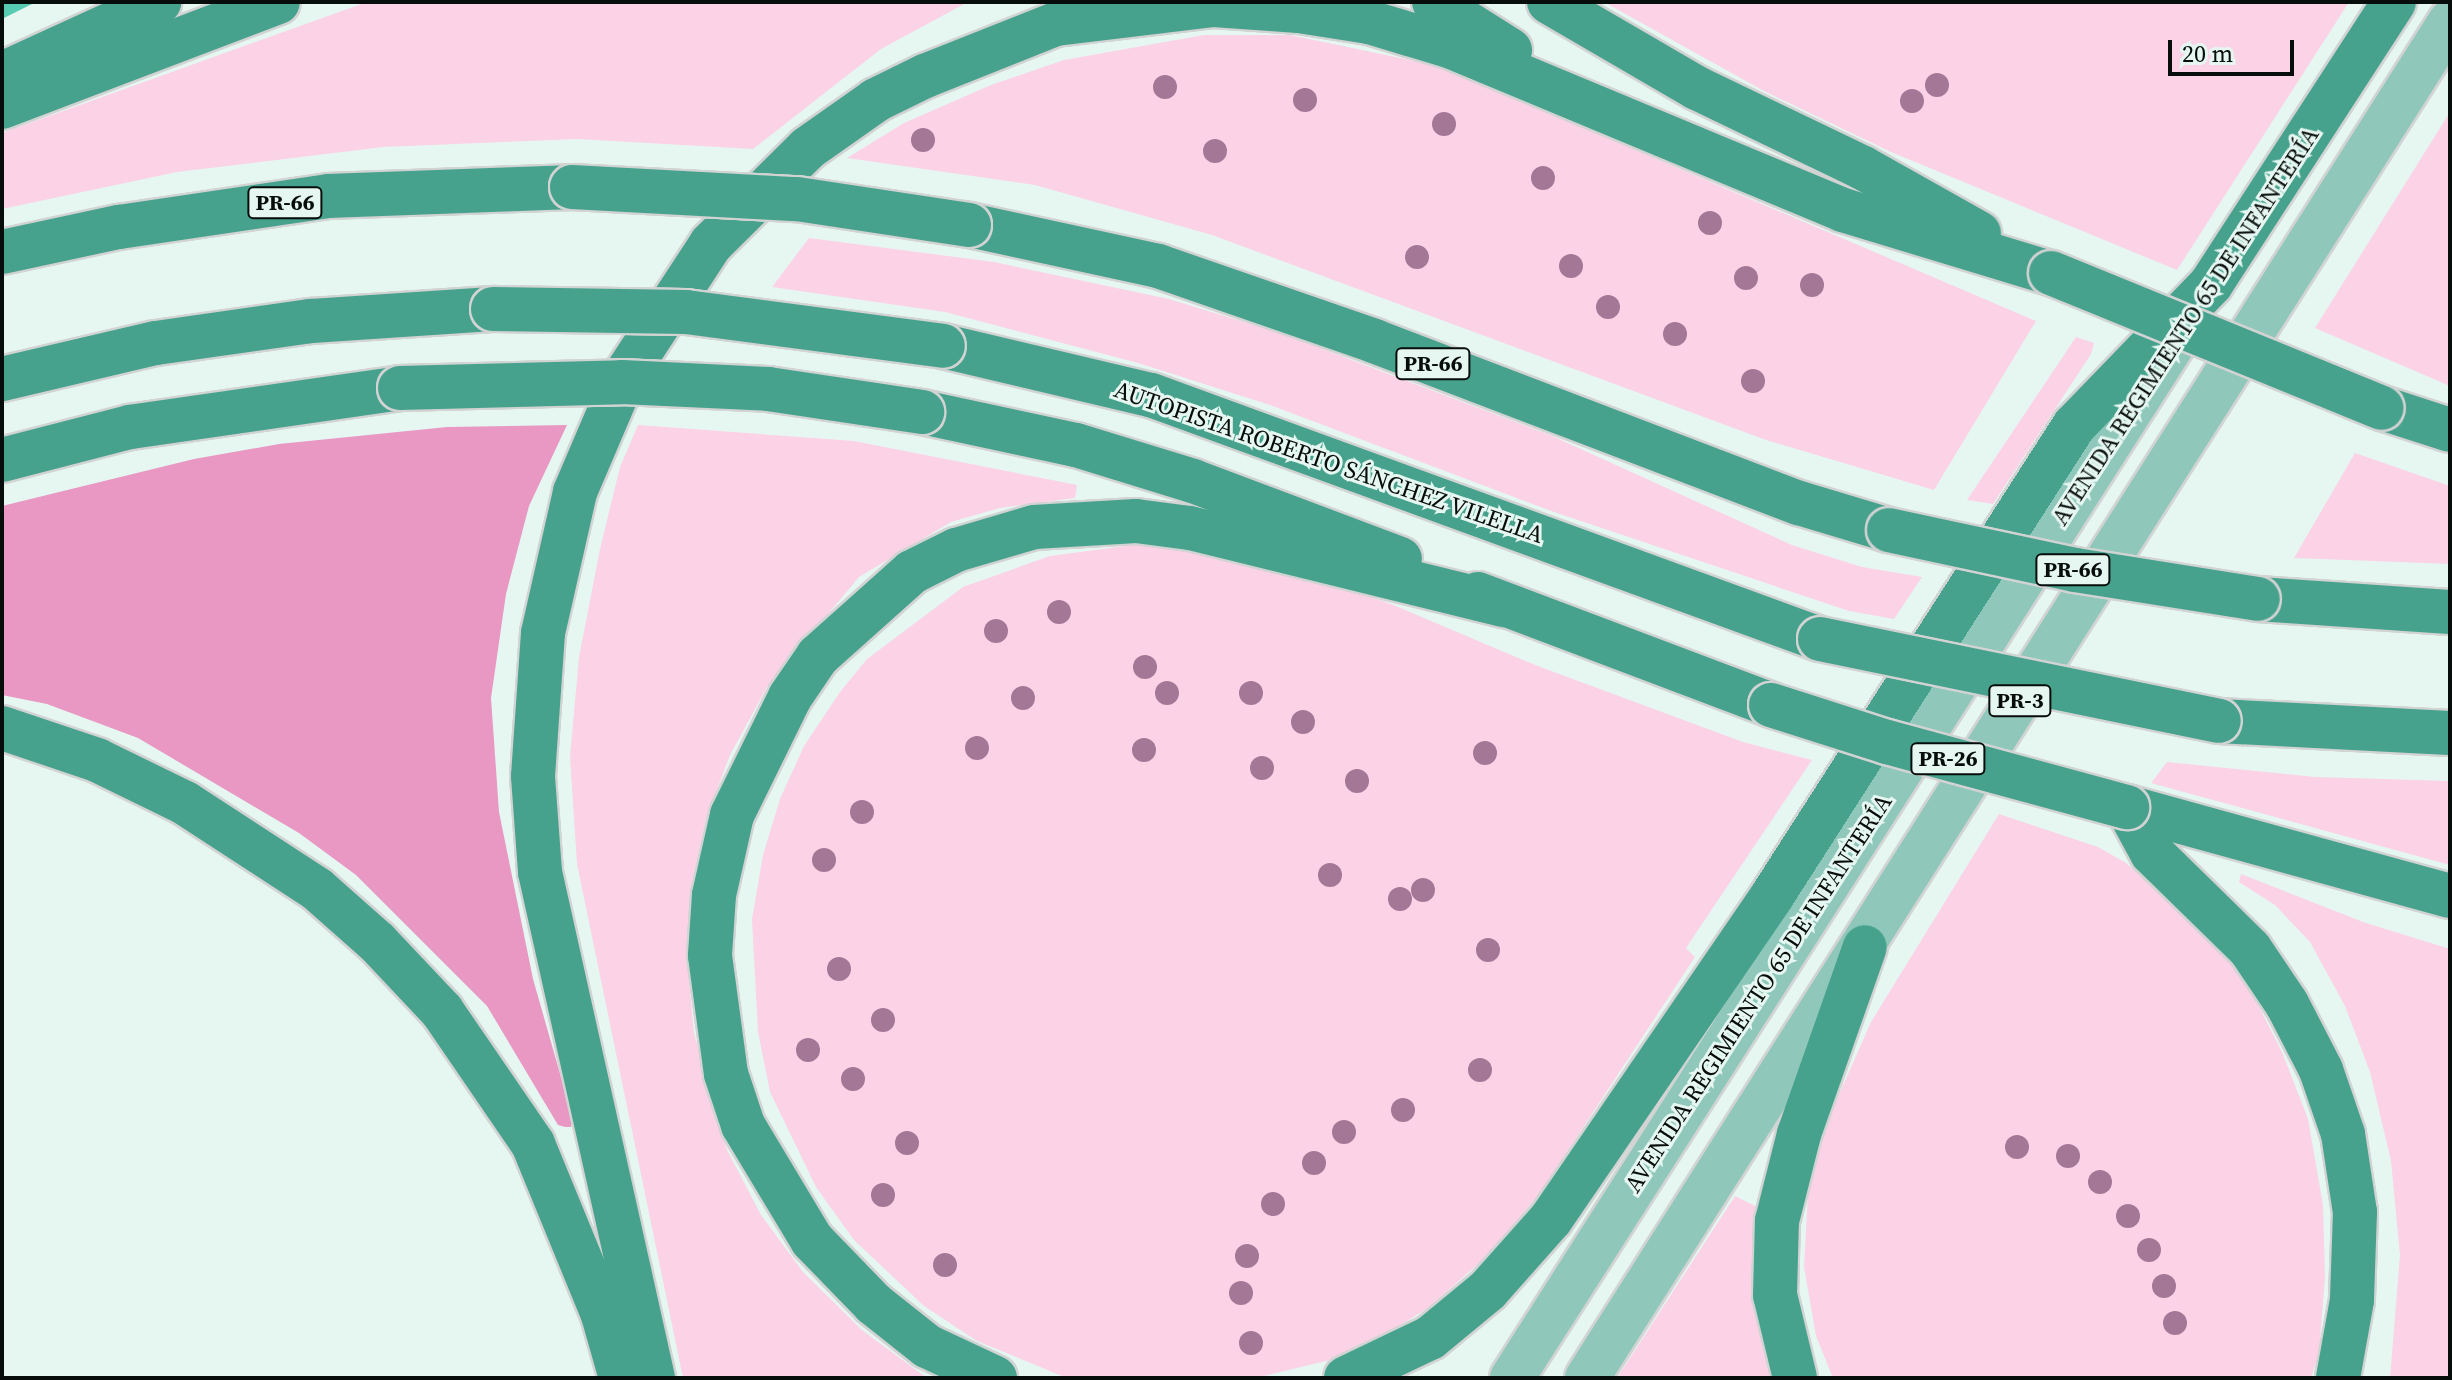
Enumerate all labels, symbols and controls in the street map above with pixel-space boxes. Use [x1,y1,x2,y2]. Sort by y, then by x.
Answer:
scale bar [2172,24,2298,74]
text: 20 m [2182,37,2233,70]
street label: AVENIDA REGIMIENTO 65 DE INFANTERÍA [2045,121,2325,531]
road number: PR-66 [247,185,323,221]
road number: PR-66 [1395,346,1471,382]
street label: AUTOPISTA ROBERTO SÁNCHEZ VILELLA [1110,375,1548,549]
road number: PR-66 [2035,552,2111,588]
road number: PR-3 [1988,683,2052,719]
road number: PR-26 [1910,741,1986,777]
street label: AVENIDA REGIMIENTO 65 DE INFANTERÍA [1618,788,1898,1198]

